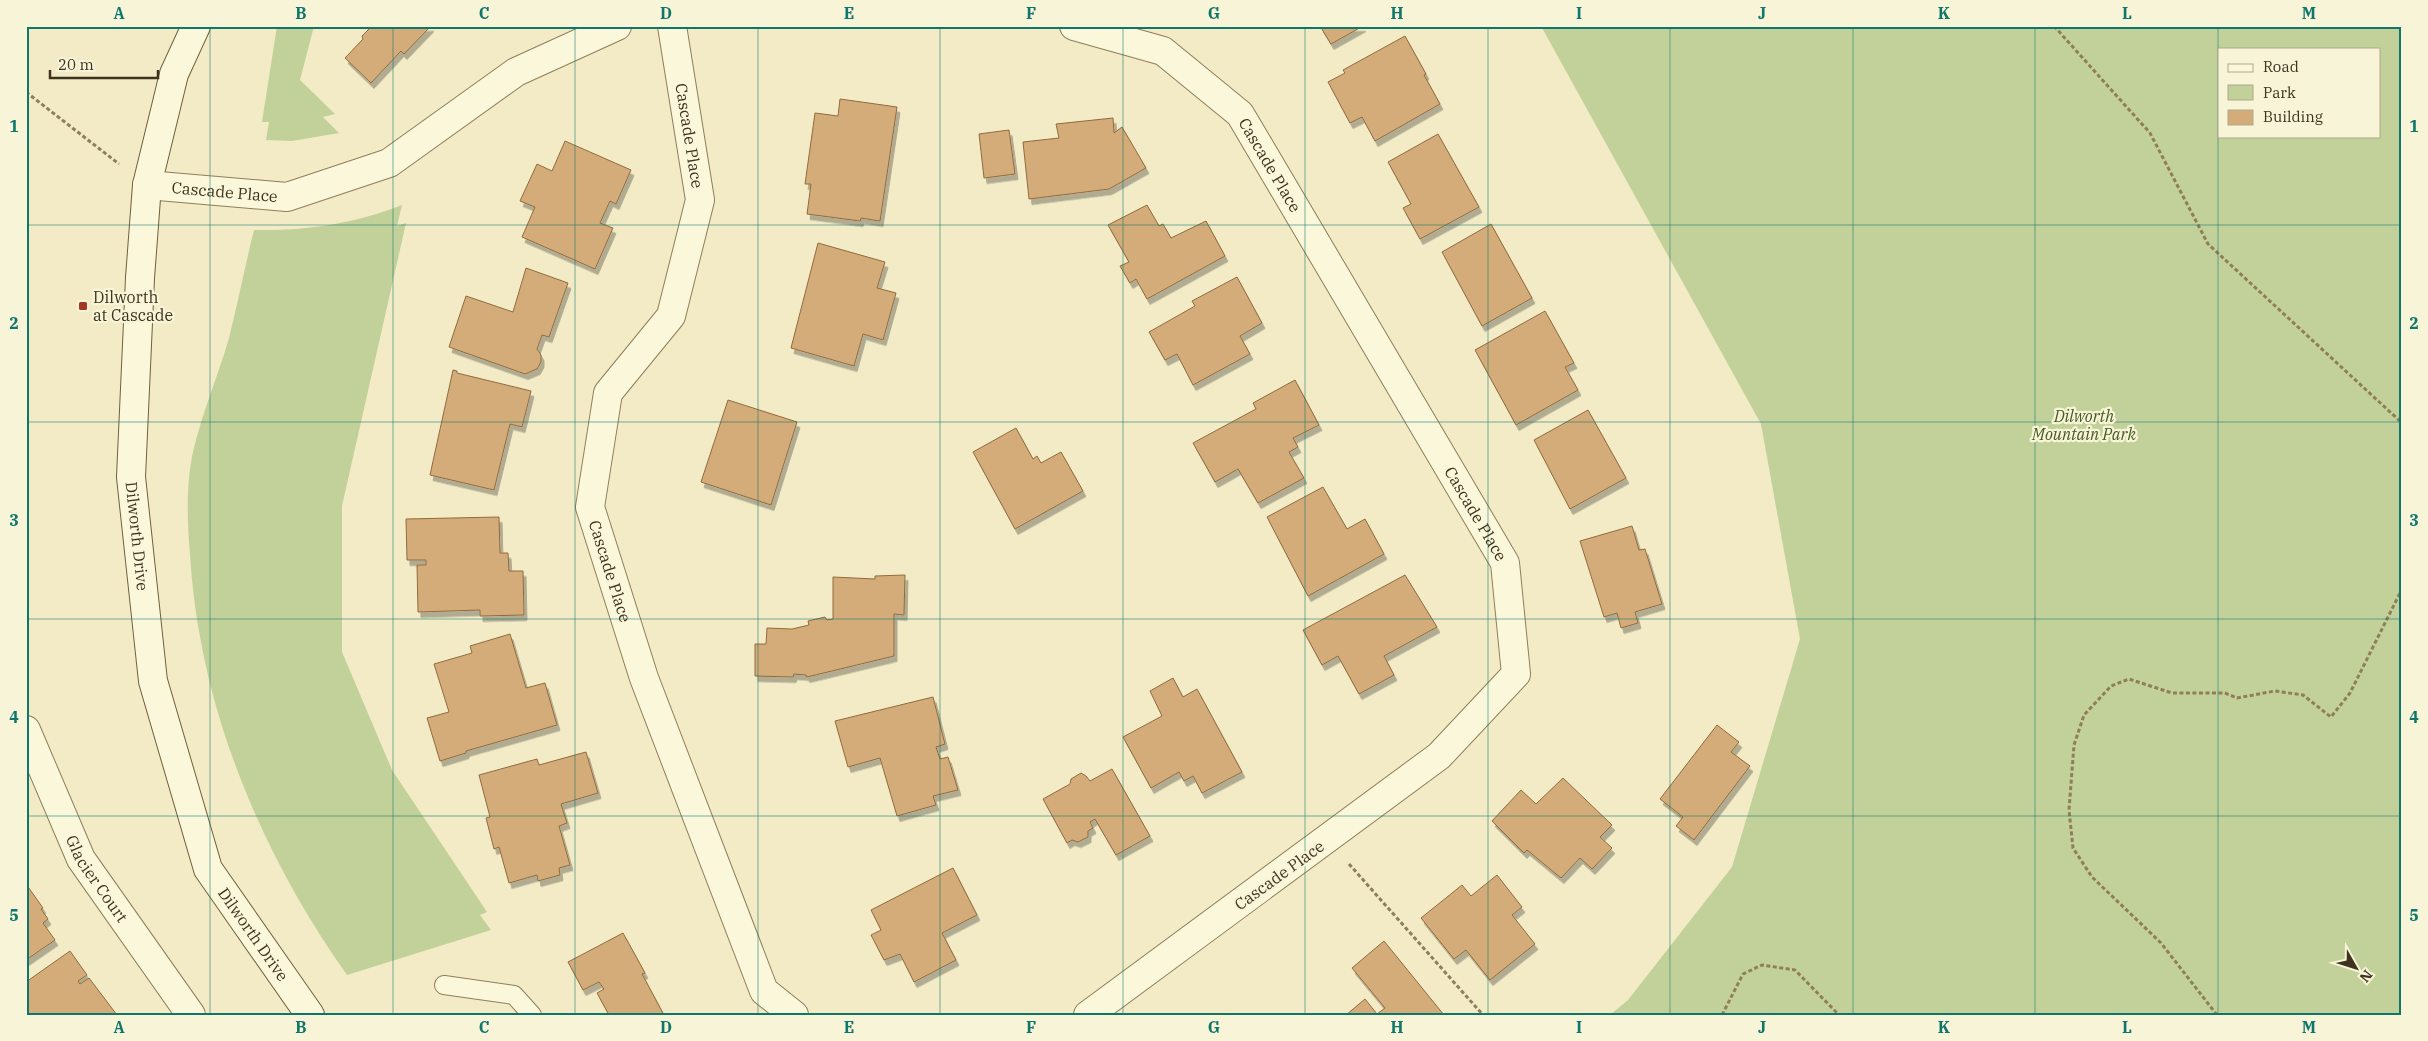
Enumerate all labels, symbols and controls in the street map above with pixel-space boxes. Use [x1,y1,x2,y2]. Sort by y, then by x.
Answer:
text: A [113,3,125,23]
text: B [295,3,307,23]
text: C [479,3,489,23]
text: D [660,3,672,23]
text: E [844,3,854,23]
text: F [1026,3,1036,23]
text: G [1208,3,1220,23]
text: H [1391,3,1404,23]
text: I [1576,3,1582,23]
text: J [1758,3,1766,23]
text: K [1938,3,1951,23]
text: L [2122,3,2132,23]
text: M [2302,3,2316,23]
scale bar [50,48,158,80]
legend [2218,48,2380,138]
text: 20 m [58,55,94,74]
text: Road [2263,57,2299,76]
street label: Cascade Place [671,82,708,190]
text: Park [2263,83,2296,102]
text: Building [2263,107,2323,126]
street label: Cascade Place [1234,114,1306,216]
text: 1 [9,116,19,136]
text: 1 [2409,116,2419,136]
street label: Cascade Place [171,177,278,206]
place label: Dilworth at Cascade [93,287,173,325]
marker: Dilworth at Cascade [77,300,89,312]
text: 2 [9,313,19,333]
text: 2 [2409,313,2419,333]
park label: Dilworth Mountain Park [2031,406,2136,444]
street label: Cascade Place [1440,463,1511,564]
street label: Dilworth Drive [122,481,153,592]
text: 3 [9,510,19,530]
text: 3 [2409,510,2419,530]
street label: Cascade Place [585,518,636,625]
text: 4 [9,707,19,727]
text: 4 [2409,707,2419,727]
street label: Glacier Court [62,832,132,926]
street label: Cascade Place [1230,836,1328,914]
street label: Dilworth Drive [214,883,293,985]
text: 5 [9,905,19,925]
text: 5 [2409,905,2419,925]
north arrow [2330,944,2380,994]
text: N [2356,966,2377,986]
text: A [113,1017,125,1037]
text: B [295,1017,307,1037]
text: C [479,1017,489,1037]
text: D [660,1017,672,1037]
text: E [844,1017,854,1037]
text: F [1026,1017,1036,1037]
text: G [1208,1017,1220,1037]
text: H [1391,1017,1404,1037]
text: I [1576,1017,1582,1037]
text: J [1758,1017,1766,1037]
text: K [1938,1017,1951,1037]
text: L [2122,1017,2132,1037]
text: M [2302,1017,2316,1037]

